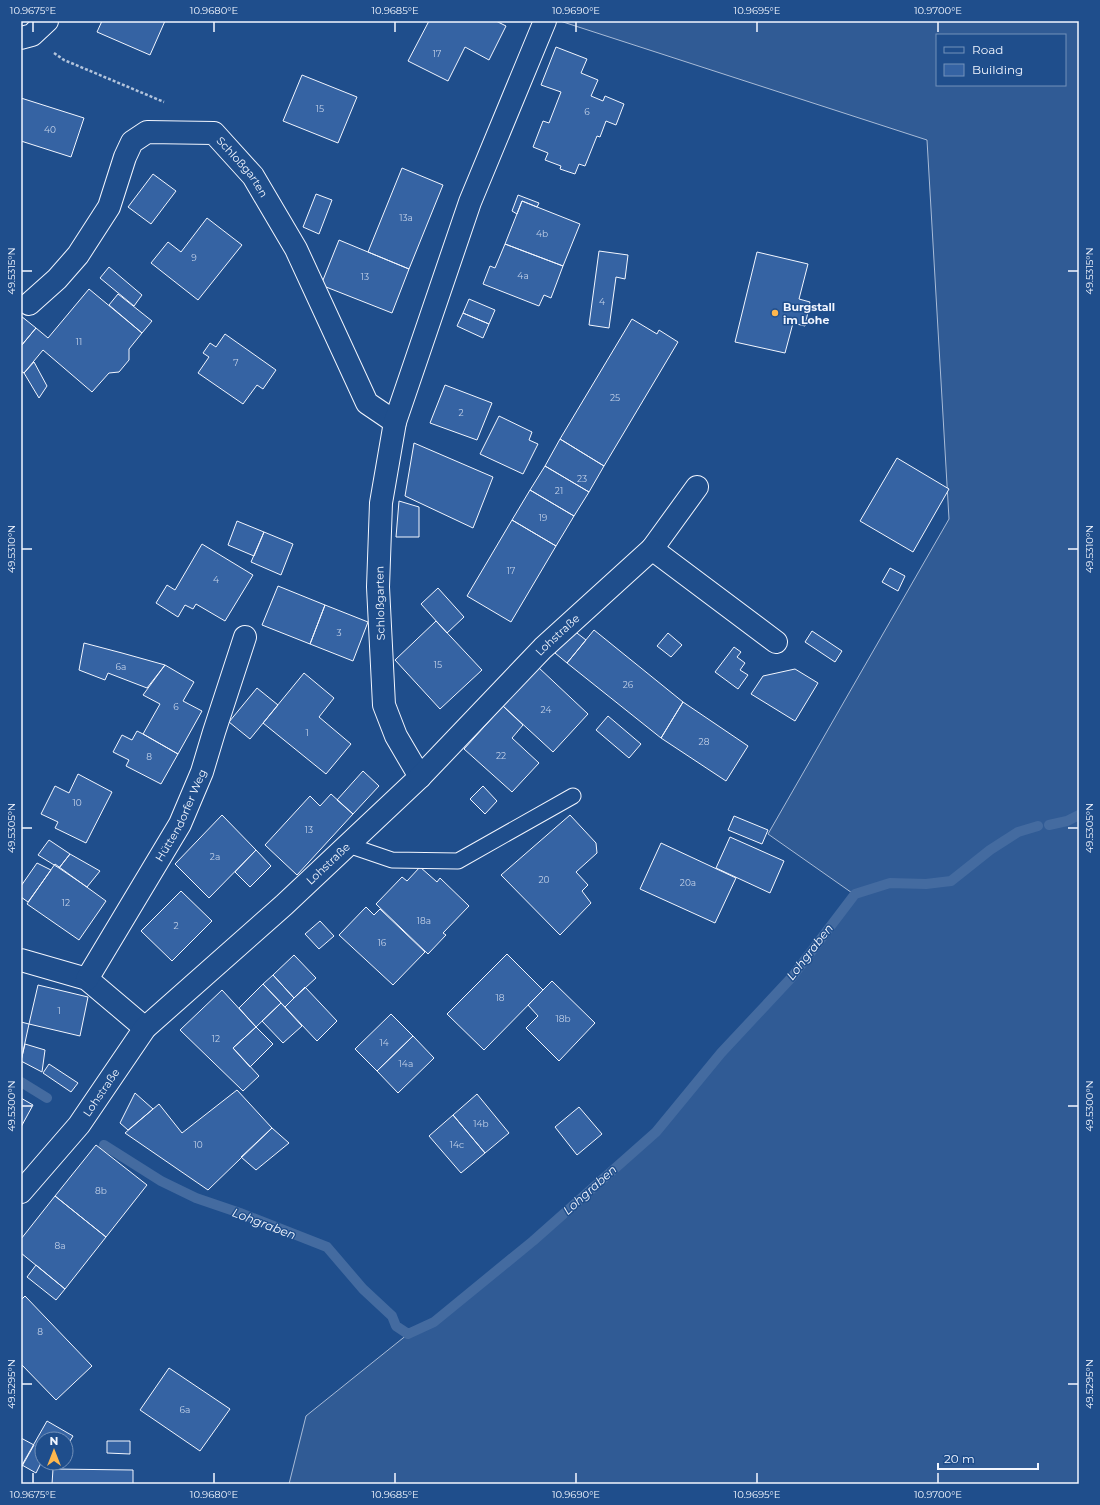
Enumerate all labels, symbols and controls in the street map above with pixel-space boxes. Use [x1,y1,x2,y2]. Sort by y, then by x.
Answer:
text: 10.9675°E [10,4,57,17]
text: 10.9680°E [190,4,238,17]
text: 10.9685°E [371,4,419,17]
text: 10.9690°E [552,4,600,17]
text: 10.9695°E [734,4,781,17]
text: 10.9700°E [914,4,962,17]
legend [936,34,1066,86]
text: Road [972,42,1003,57]
house number: 17 [433,48,441,59]
text: Building [972,62,1023,77]
house number: 15 [316,103,324,114]
house number: 6 [584,106,590,117]
house number: 40 [44,124,56,135]
street label: Schloßgarten [214,134,271,200]
house number: 13a [399,212,413,223]
house number: 4b [536,228,548,239]
text: 49.5315°N [5,247,18,295]
text: 49.5315°N [1083,247,1096,295]
house number: 9 [191,252,197,263]
house number: 4a [517,270,529,281]
house number: 13 [361,271,369,282]
house number: 4 [599,296,605,307]
place label: Burgstall im Lohe [783,300,835,327]
marker: Burgstall im Lohe [770,308,780,318]
house number: 11 [76,336,82,347]
house number: 7 [233,357,239,368]
house number: 25 [610,392,620,403]
house number: 2 [458,407,464,418]
house number: 23 [577,473,587,484]
house number: 21 [555,485,563,496]
house number: 19 [539,512,548,523]
text: 49.5310°N [5,525,18,573]
text: 49.5310°N [1083,525,1096,573]
house number: 17 [507,565,515,576]
street label: Schloßgarten [372,566,388,640]
house number: 4 [213,574,219,585]
street label: Lohstraße [532,611,583,659]
house number: 3 [336,627,342,638]
house number: 15 [434,659,442,670]
house number: 6a [116,661,126,672]
house number: 26 [623,679,634,690]
house number: 6 [173,701,179,712]
house number: 24 [541,704,551,715]
house number: 1 [305,727,309,738]
house number: 28 [699,736,710,747]
house number: 22 [496,750,506,761]
house number: 8 [146,751,152,762]
street label: Hüttendorfer Weg [152,767,209,864]
house number: 10 [72,797,82,808]
text: 49.5305°N [5,803,18,853]
text: 49.5305°N [1083,803,1096,853]
house number: 13 [305,824,313,835]
street label: Lohstraße [303,839,353,888]
house number: 2a [210,851,220,862]
house number: 20 [538,874,550,885]
house number: 20a [680,877,696,888]
house number: 12 [62,897,70,908]
house number: 18a [417,915,431,926]
house number: 2 [173,920,179,931]
water label: Lohgraben [783,921,836,983]
house number: 16 [378,937,387,948]
house number: 18 [496,992,505,1003]
house number: 1 [57,1005,61,1016]
house number: 18b [555,1013,571,1024]
house number: 12 [212,1033,220,1044]
house number: 14 [379,1037,389,1048]
house number: 14a [399,1058,413,1069]
street label: Lohstraße [80,1065,123,1119]
text: 49.5300°N [5,1080,18,1132]
text: 49.5300°N [1083,1080,1096,1132]
house number: 14b [473,1118,489,1129]
house number: 10 [193,1139,203,1150]
house number: 14c [450,1139,464,1150]
water label: Lohgraben [560,1162,620,1218]
house number: 8b [95,1185,107,1196]
water label: Lohgraben [230,1205,298,1243]
house number: 8a [54,1240,66,1251]
house number: 8 [37,1326,43,1337]
text: 49.5295°N [5,1359,18,1409]
text: 49.5295°N [1083,1359,1096,1409]
house number: 6a [180,1404,190,1415]
north arrow [34,1431,74,1471]
text: N [50,1434,58,1448]
scale bar [938,1445,1038,1471]
text: 20 m [944,1451,975,1466]
text: 10.9675°E [10,1488,57,1501]
text: 10.9680°E [190,1488,238,1501]
text: 10.9685°E [371,1488,419,1501]
text: 10.9690°E [552,1488,600,1501]
text: 10.9695°E [734,1488,781,1501]
text: 10.9700°E [914,1488,962,1501]

